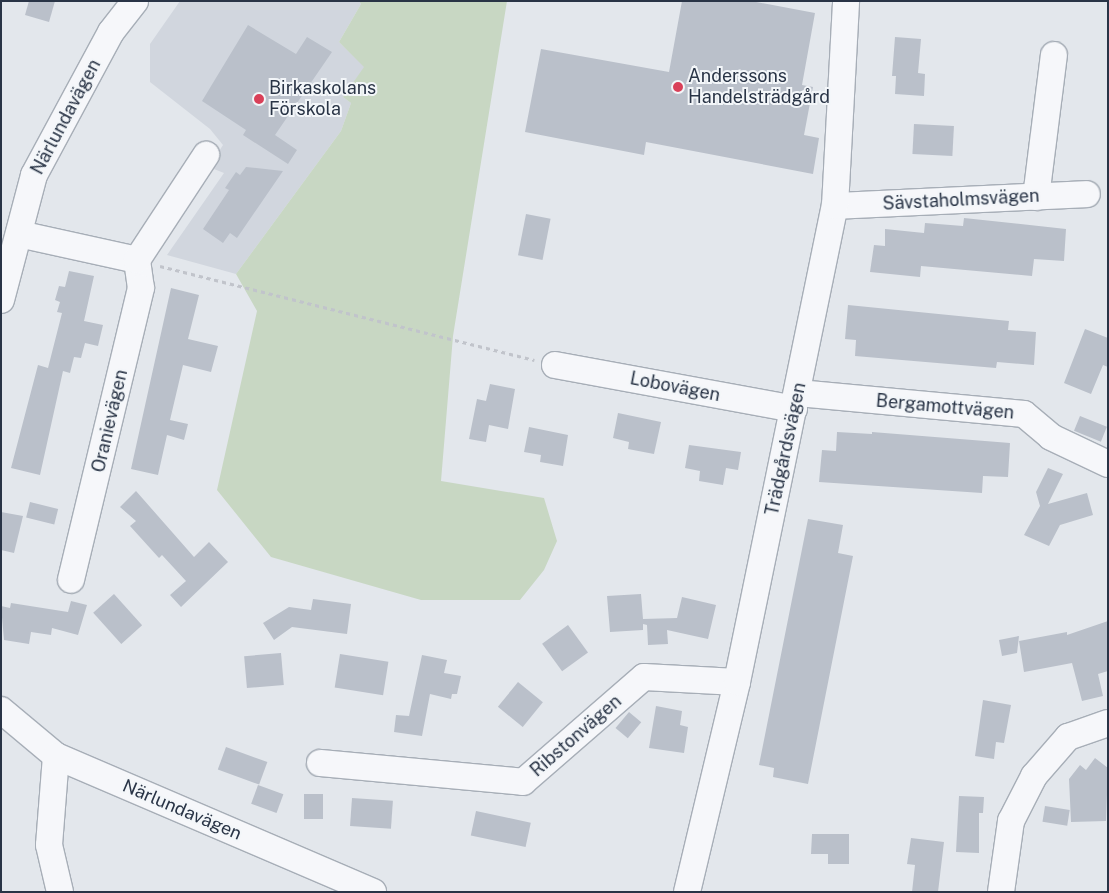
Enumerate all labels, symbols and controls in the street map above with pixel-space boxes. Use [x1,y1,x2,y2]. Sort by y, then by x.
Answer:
street label: Närlundavägen [27,56,105,178]
place label: Anderssons Handelsträdgård [688,66,830,108]
place label: Birkaskolans Förskola [269,78,376,120]
marker: Anderssons Handelsträdgård [672,81,684,93]
marker: Birkaskolans Förskola [253,93,265,105]
street label: Sävstaholmsvägen [882,185,1040,215]
street label: Oranievägen [88,367,132,475]
street label: Lobovägen [628,368,722,406]
street label: Trädgårdsvägen [761,381,811,517]
street label: Bergamottvägen [875,390,1015,424]
street label: Ribstonvägen [526,691,626,781]
street label: Närlundavägen [119,775,245,845]

